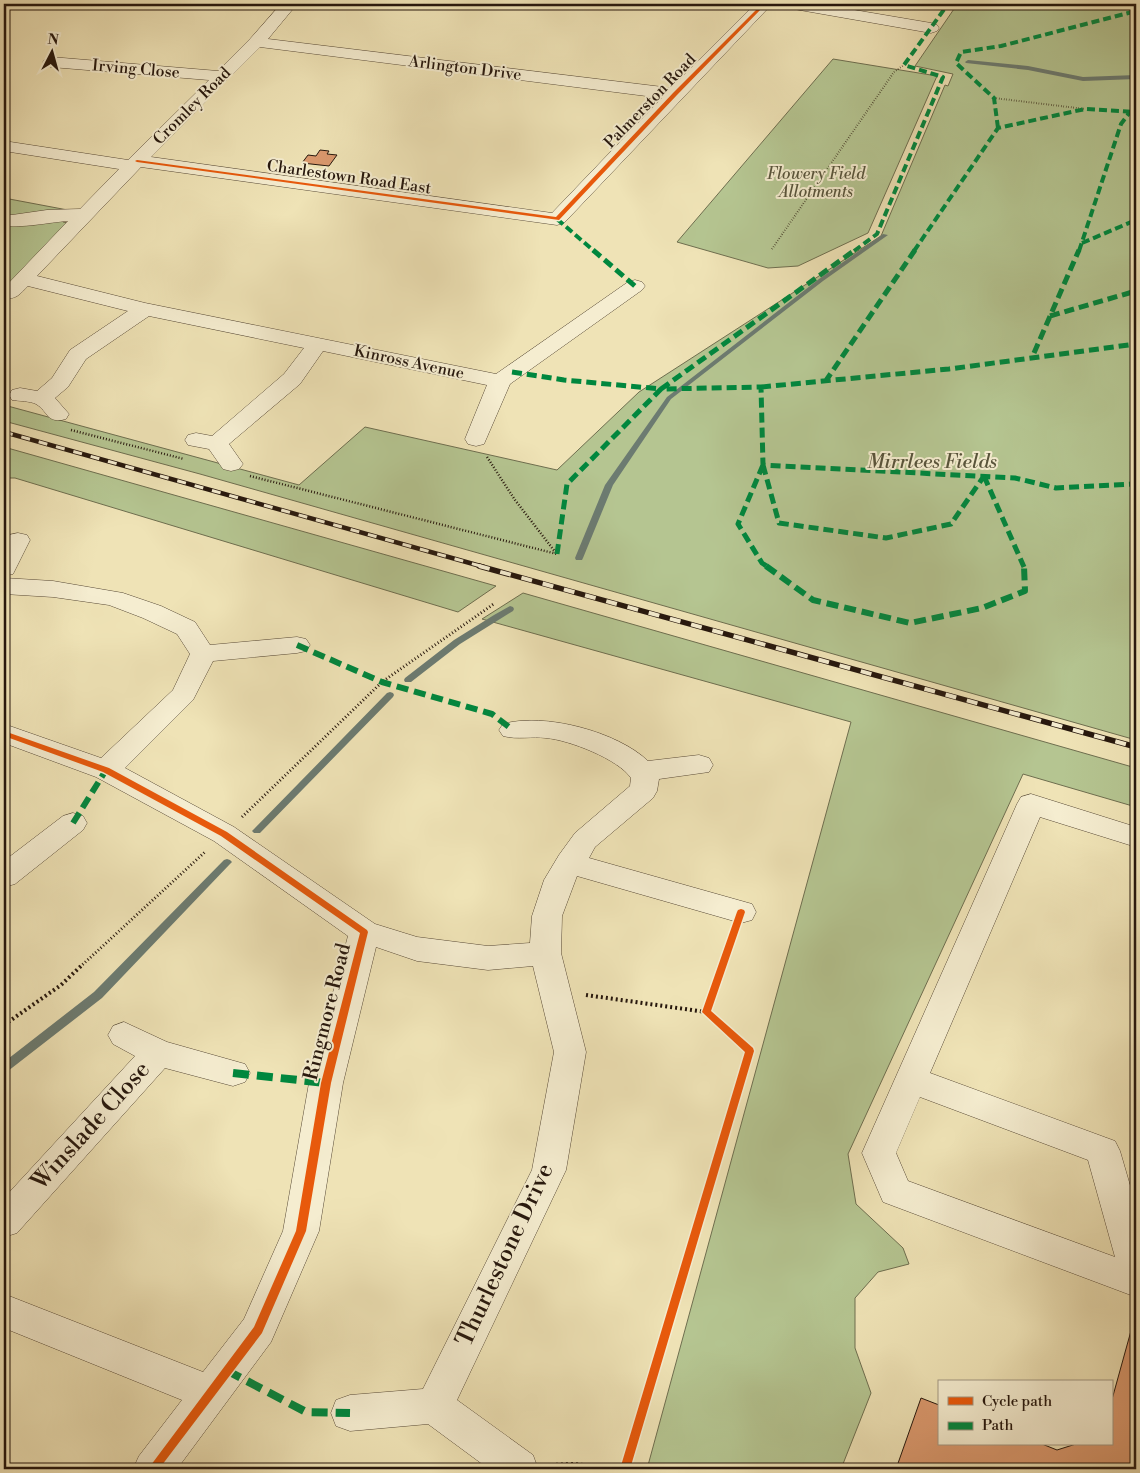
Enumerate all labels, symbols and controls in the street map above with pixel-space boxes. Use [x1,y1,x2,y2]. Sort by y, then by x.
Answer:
north arrow [28,28,78,78]
text: N [47,31,60,50]
street label: Palmerston Road [600,50,700,152]
street label: Arlington Drive [406,51,523,85]
street label: Irving Close [91,55,181,83]
street label: Cromley Road [149,63,235,149]
street label: Charlestown Road East [266,156,433,198]
park label: Flowery Field Allotments [767,164,866,202]
street label: Kinross Avenue [352,341,466,383]
park label: Mirrlees Fields [867,450,998,475]
street label: Ringmore Road [299,940,357,1083]
street label: Winslade Close [25,1055,157,1197]
street label: Thurlestone Drive [449,1159,561,1351]
legend [938,1380,1112,1446]
text: Cycle path [982,1392,1052,1411]
text: Path [982,1416,1014,1435]

